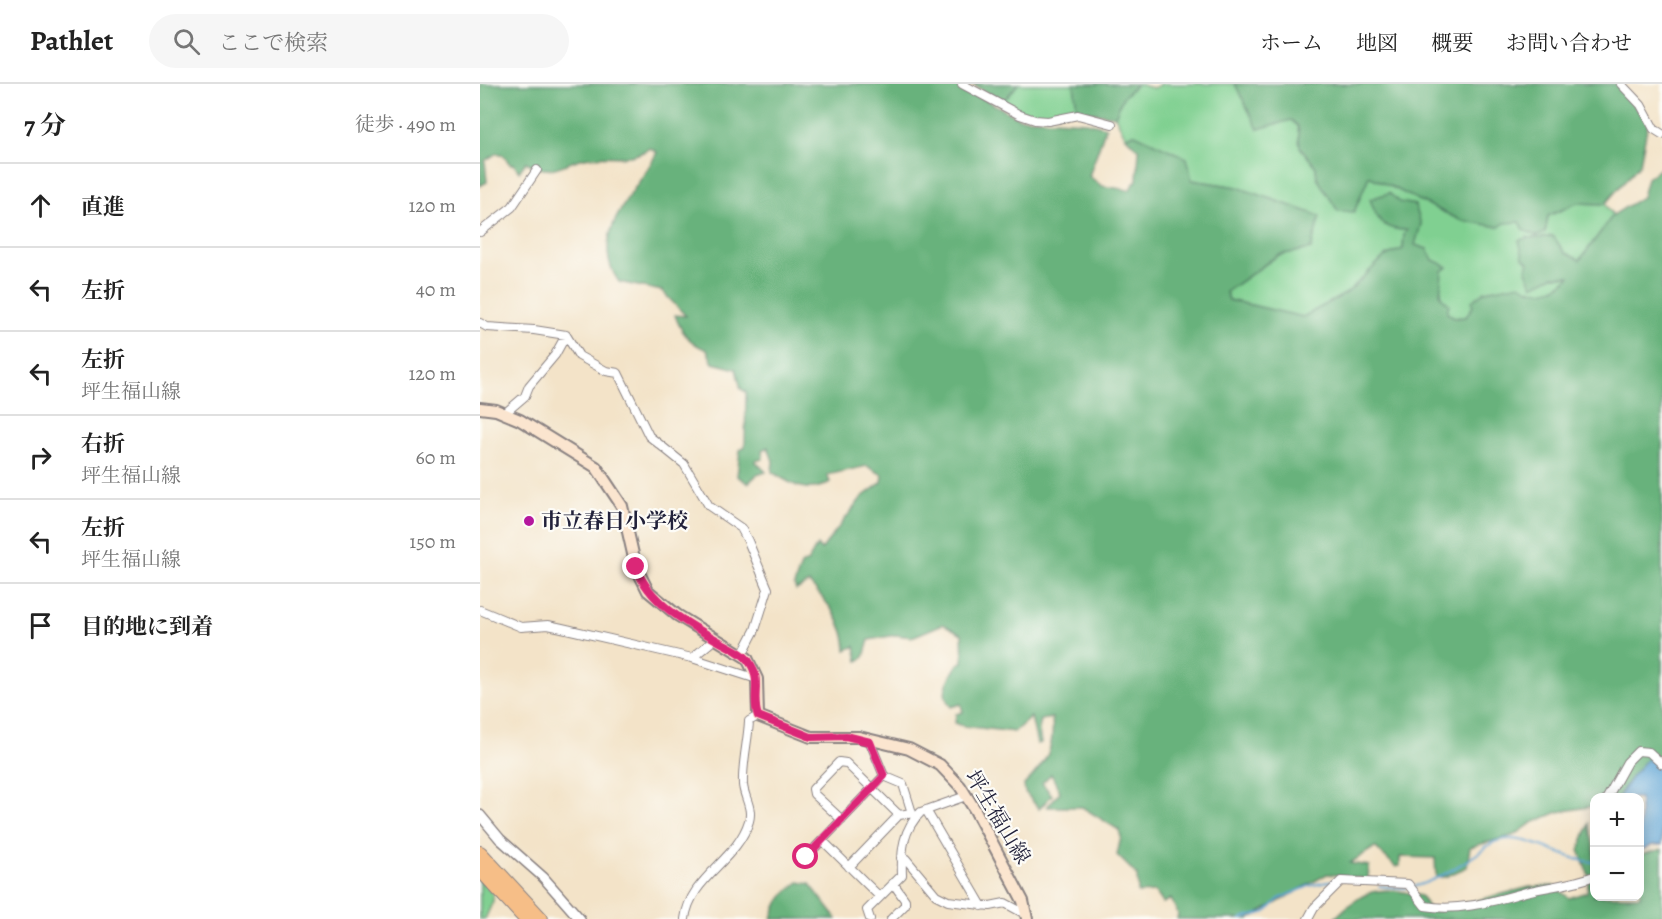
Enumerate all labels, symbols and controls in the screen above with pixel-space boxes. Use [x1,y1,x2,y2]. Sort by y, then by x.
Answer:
search box [149,14,569,68]
text: Pathlet [30,22,113,60]
icon: search [170,25,203,58]
text: ここで検索 [218,28,328,58]
text: ホーム [1260,29,1323,57]
text: 地図 [1356,29,1398,57]
text: 概要 [1431,29,1473,57]
text: お問い合わせ [1506,29,1632,57]
text: 7 分 [24,108,66,143]
text: 徒歩 · 490 m [355,111,456,138]
icon: ahead [24,189,57,222]
text: 直進 [81,192,125,222]
text: 120 m [408,192,456,219]
icon: left [24,273,57,306]
text: 左折 [81,276,125,306]
text: 40 m [416,276,456,303]
text: 左折 [81,345,125,375]
icon: left [24,357,57,390]
text: 120 m [408,360,456,387]
text: 坪生福山線 [81,378,181,405]
text: 右折 [81,429,125,459]
icon: right [24,441,57,474]
text: 60 m [416,444,456,471]
text: 坪生福山線 [81,462,181,489]
place label: 市立春日小学校 [541,507,688,535]
text: 左折 [81,513,125,543]
marker: 市立春日小学校 [522,514,536,528]
icon: left [24,525,57,558]
text: 150 m [409,528,456,555]
text: 坪生福山線 [81,546,181,573]
route end [622,553,648,579]
icon: arrive [24,609,57,642]
text: 目的地に到着 [81,612,213,642]
street label: 坪生福山線 [959,765,1037,869]
map controls [1590,793,1644,901]
button: + [1590,793,1644,847]
route start [792,843,818,869]
button: − [1590,847,1644,901]

